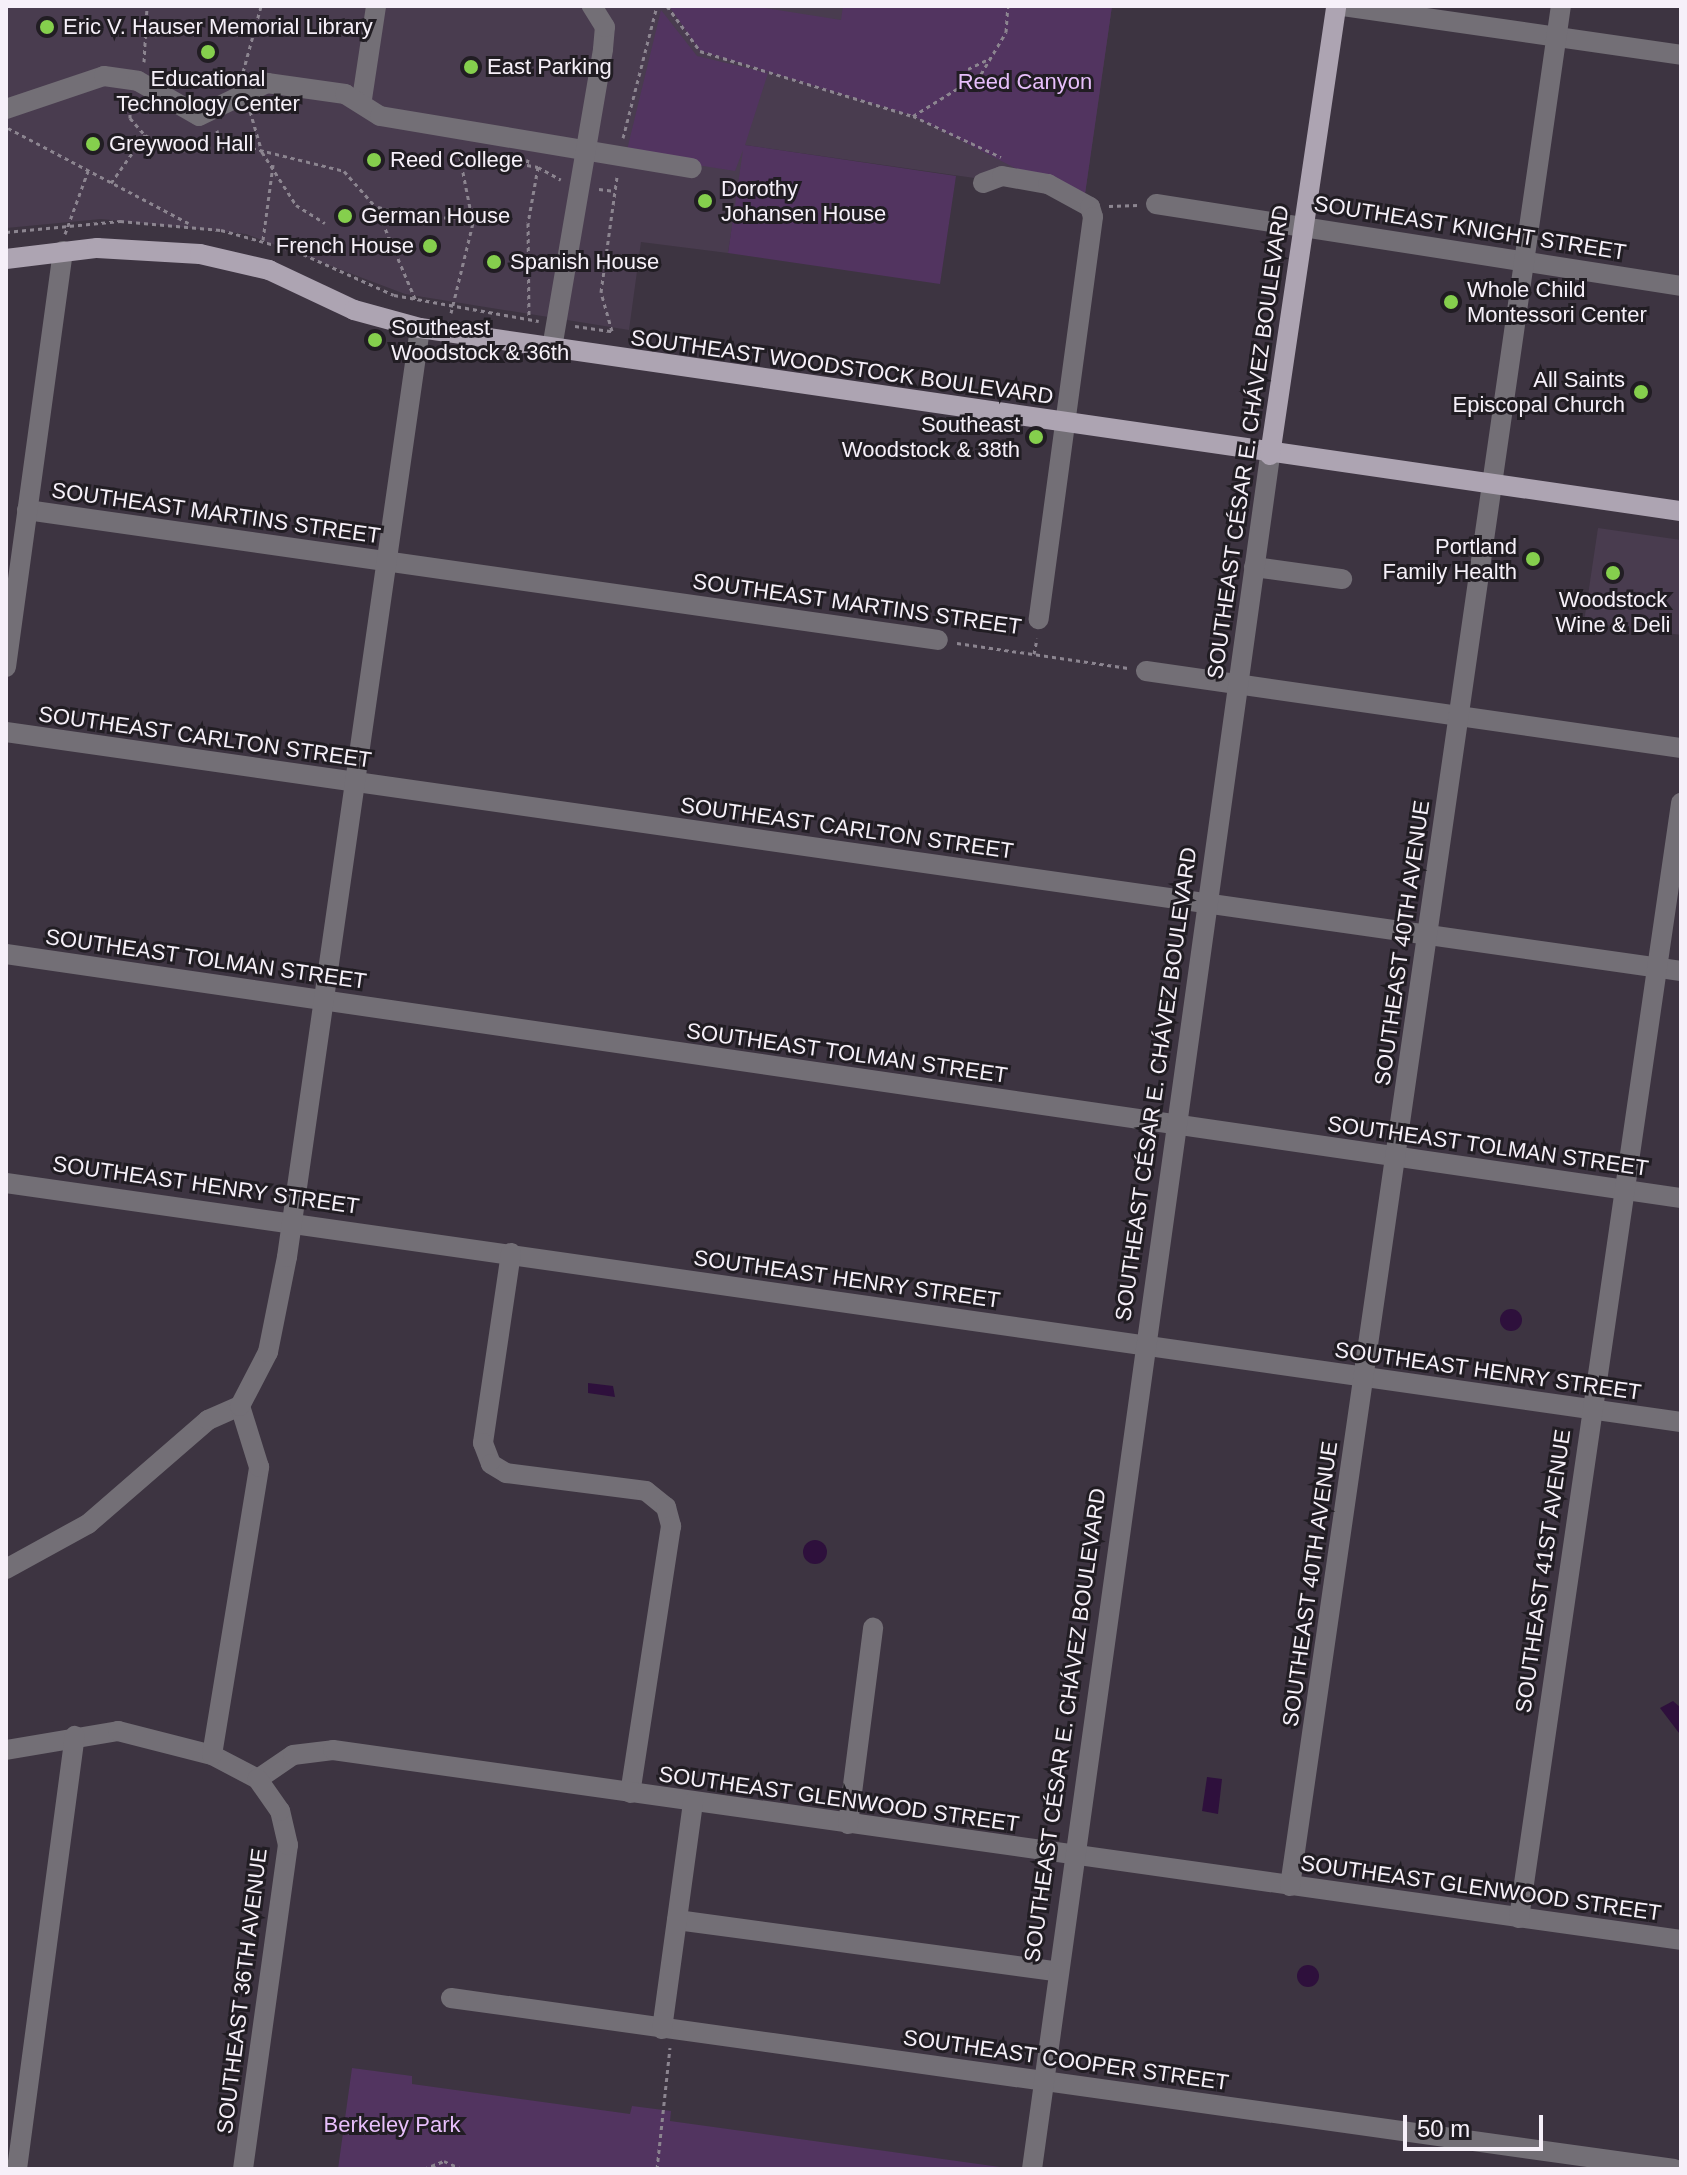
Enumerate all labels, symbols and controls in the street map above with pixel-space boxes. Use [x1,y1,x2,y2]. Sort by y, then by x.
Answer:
place label: Eric V. Hauser Memorial Library [63,14,373,40]
marker: Eric V. Hauser Memorial Library [38,18,56,36]
marker: Educational Technology Center [199,43,217,61]
place label: East Parking [487,54,612,80]
marker: East Parking [462,58,480,76]
place label: Educational Technology Center [116,65,300,116]
park label: Reed Canyon [958,69,1092,95]
place label: Greywood Hall [109,131,253,157]
marker: Greywood Hall [84,135,102,153]
place label: Reed College [390,147,523,173]
marker: Reed College [365,151,383,169]
place label: Dorothy Johansen House [721,175,886,226]
street label: SOUTHEAST KNIGHT STREET [1312,190,1628,266]
marker: Dorothy Johansen House [696,192,714,210]
place label: German House [361,203,510,229]
street label: SOUTHEAST CÉSAR E. CHÁVEZ BOULEVARD [1202,203,1294,681]
marker: German House [336,207,354,225]
place label: French House [276,233,414,259]
marker: French House [421,237,439,255]
place label: Spanish House [510,249,659,275]
marker: Spanish House [485,253,503,271]
place label: Whole Child Montessori Center [1467,276,1647,328]
marker: Whole Child Montessori Center [1442,293,1460,311]
place label: Southeast Woodstock & 36th [391,314,569,366]
street label: SOUTHEAST WOODSTOCK BOULEVARD [629,324,1055,410]
marker: Southeast Woodstock & 36th [366,331,384,349]
place label: All Saints Episcopal Church [1453,366,1625,418]
marker: All Saints Episcopal Church [1632,383,1650,401]
place label: Southeast Woodstock & 38th [842,411,1020,462]
marker: Southeast Woodstock & 38th [1027,428,1045,446]
street label: SOUTHEAST MARTINS STREET [50,477,382,549]
place label: Portland Family Health [1383,533,1517,584]
marker: Portland Family Health [1524,550,1542,568]
marker: Woodstock Wine & Deli [1604,564,1622,582]
street label: SOUTHEAST MARTINS STREET [691,568,1023,640]
place label: Woodstock Wine & Deli [1556,586,1670,638]
street label: SOUTHEAST CARLTON STREET [37,701,373,773]
street label: SOUTHEAST CARLTON STREET [679,792,1015,864]
street label: SOUTHEAST 40TH AVENUE [1369,798,1435,1088]
street label: SOUTHEAST CÉSAR E. CHÁVEZ BOULEVARD [1110,845,1202,1323]
street label: SOUTHEAST TOLMAN STREET [43,923,369,995]
street label: SOUTHEAST TOLMAN STREET [684,1017,1010,1089]
street label: SOUTHEAST TOLMAN STREET [1325,1110,1651,1182]
street label: SOUTHEAST HENRY STREET [51,1150,361,1220]
street label: SOUTHEAST HENRY STREET [692,1244,1002,1314]
street label: SOUTHEAST HENRY STREET [1333,1336,1643,1406]
street label: SOUTHEAST 41ST AVENUE [1510,1427,1576,1715]
street label: SOUTHEAST 40TH AVENUE [1277,1439,1343,1729]
street label: SOUTHEAST CÉSAR E. CHÁVEZ BOULEVARD [1019,1486,1111,1964]
street label: SOUTHEAST GLENWOOD STREET [657,1761,1021,1837]
street label: SOUTHEAST 36TH AVENUE [211,1846,273,2136]
street label: SOUTHEAST GLENWOOD STREET [1299,1850,1663,1926]
street label: SOUTHEAST COOPER STREET [901,2024,1231,2096]
scale bar [1407,2099,1547,2149]
park label: Berkeley Park [324,2112,460,2138]
text: 50 m [1417,2115,1470,2142]

